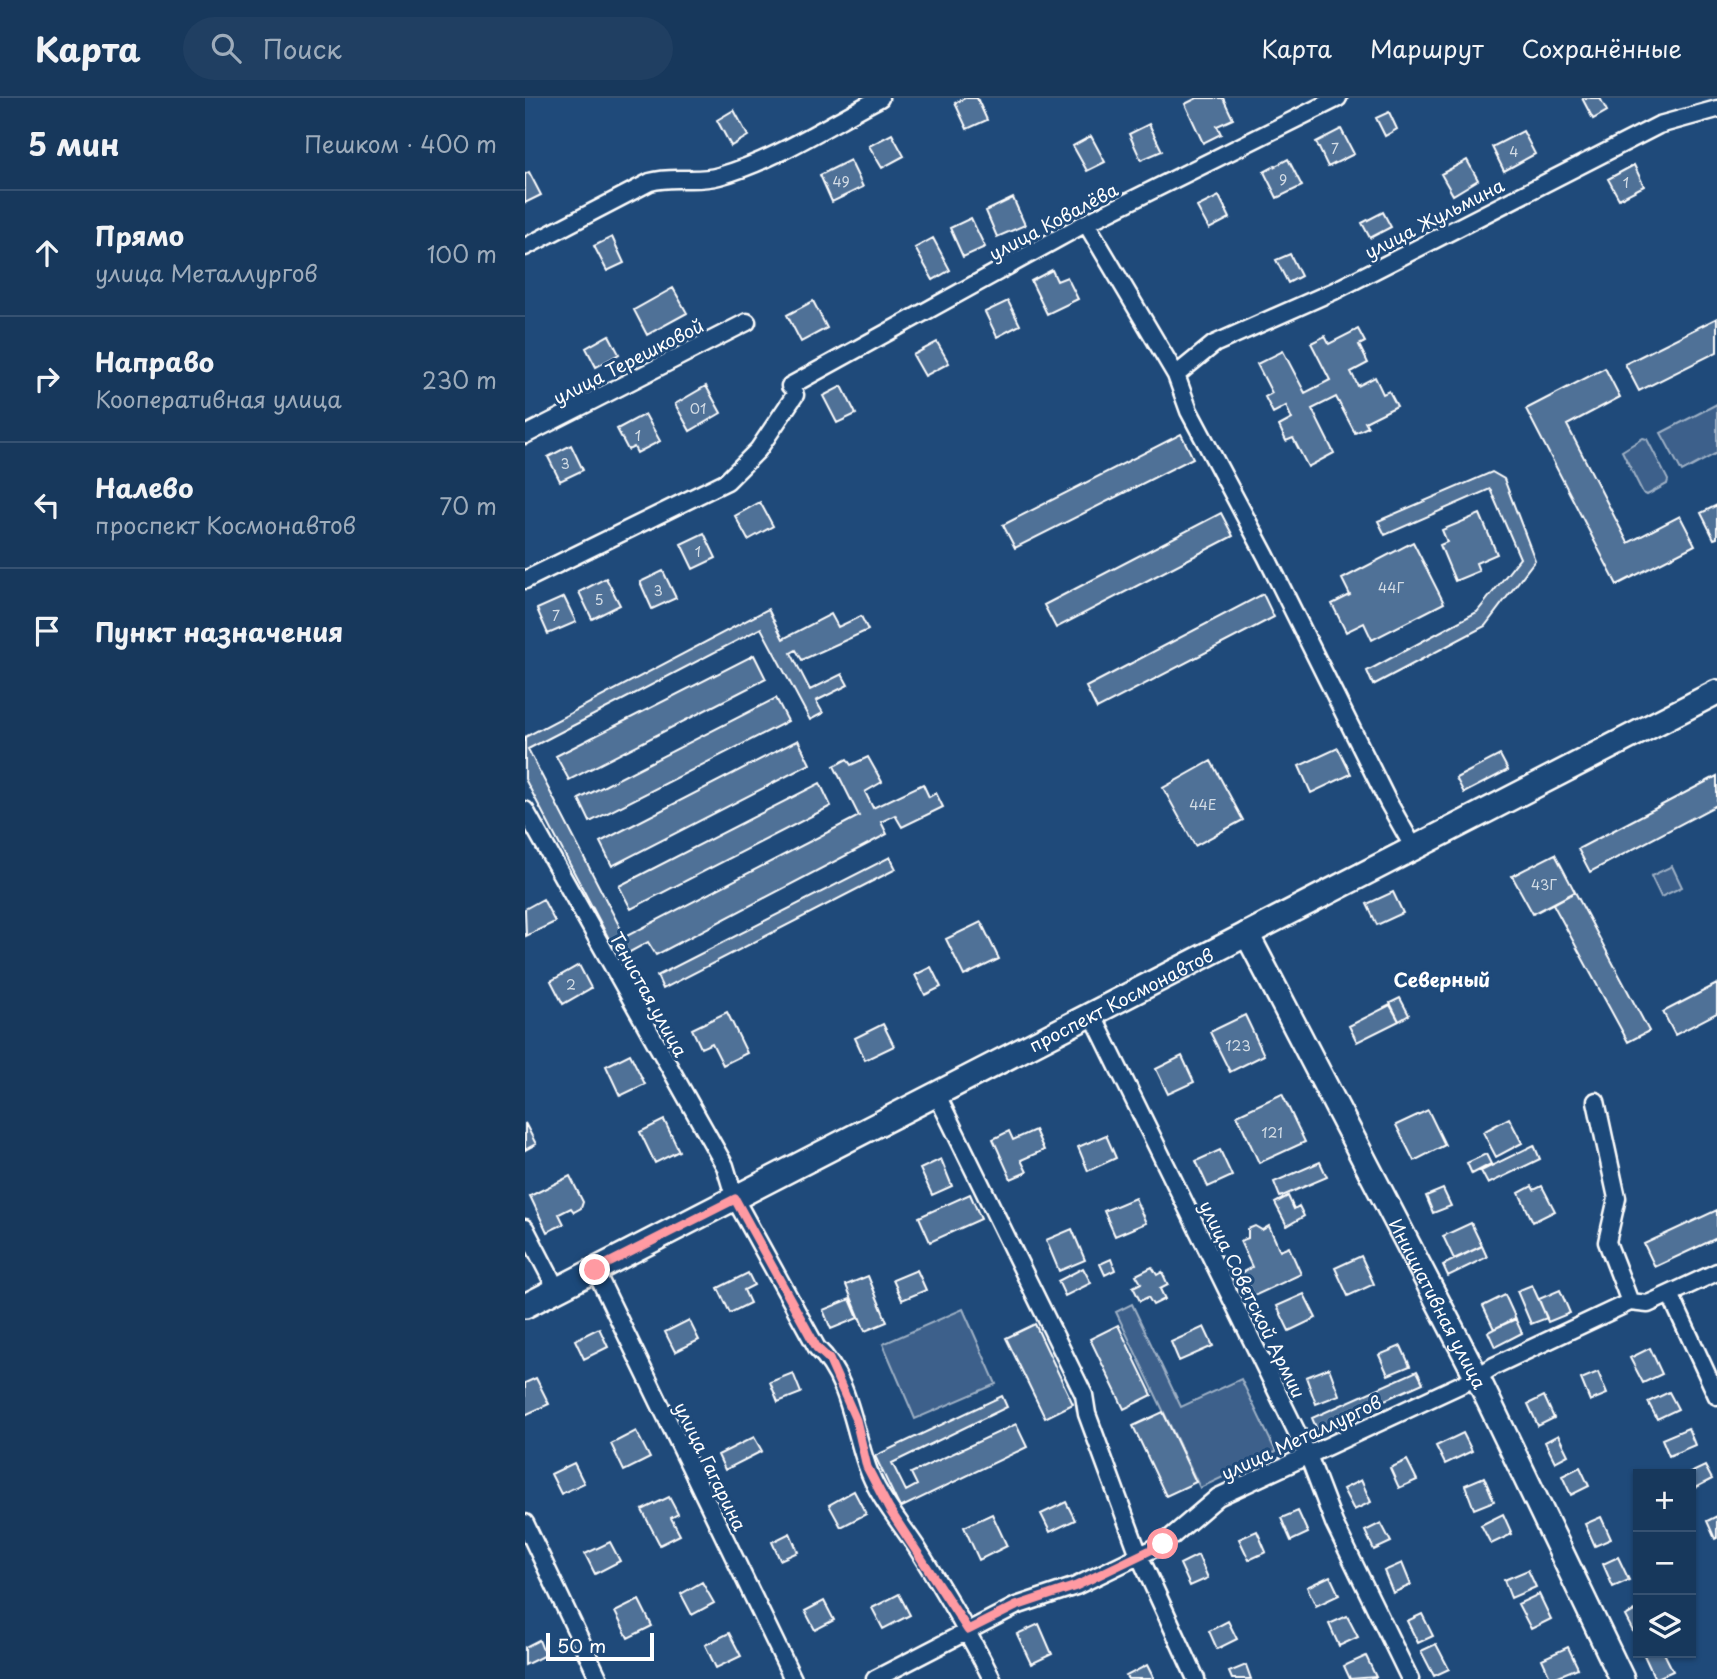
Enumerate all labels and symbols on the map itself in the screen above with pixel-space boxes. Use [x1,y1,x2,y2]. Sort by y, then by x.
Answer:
house number: 7 [1331,138,1339,159]
house number: 4 [1509,141,1519,162]
house number: 9 [1279,169,1287,190]
house number: 49 [832,171,850,192]
street label: улица Жульмина [1359,171,1509,265]
house number: 1 [1623,172,1629,193]
street label: улица Ковалёва [984,175,1123,266]
street label: улица Терешковой [548,311,708,411]
house number: 01 [690,398,706,419]
house number: 1 [635,425,641,446]
house number: 3 [560,453,570,474]
house number: 1 [695,541,701,562]
house number: 44Г [1378,577,1404,598]
house number: 3 [653,580,663,601]
house number: 5 [594,589,604,610]
house number: 7 [552,605,560,626]
house number: 44Е [1189,794,1217,815]
house number: 43Г [1531,874,1557,895]
street label: Тенистая улица [603,927,695,1062]
street label: проспект Космонавтов [1024,940,1218,1058]
district label: Северный [1394,965,1490,993]
house number: 2 [566,974,576,995]
house number: 123 [1225,1035,1251,1056]
house number: 121 [1261,1122,1283,1143]
street label: улица Советской Армии [1193,1195,1313,1403]
street label: Инициативная улица [1383,1213,1494,1394]
route end [579,1254,610,1285]
street label: улица Металлургов [1216,1388,1386,1486]
street label: улица Гагарина [668,1397,754,1536]
route start [1147,1528,1178,1559]
scale bar [546,1630,655,1662]

